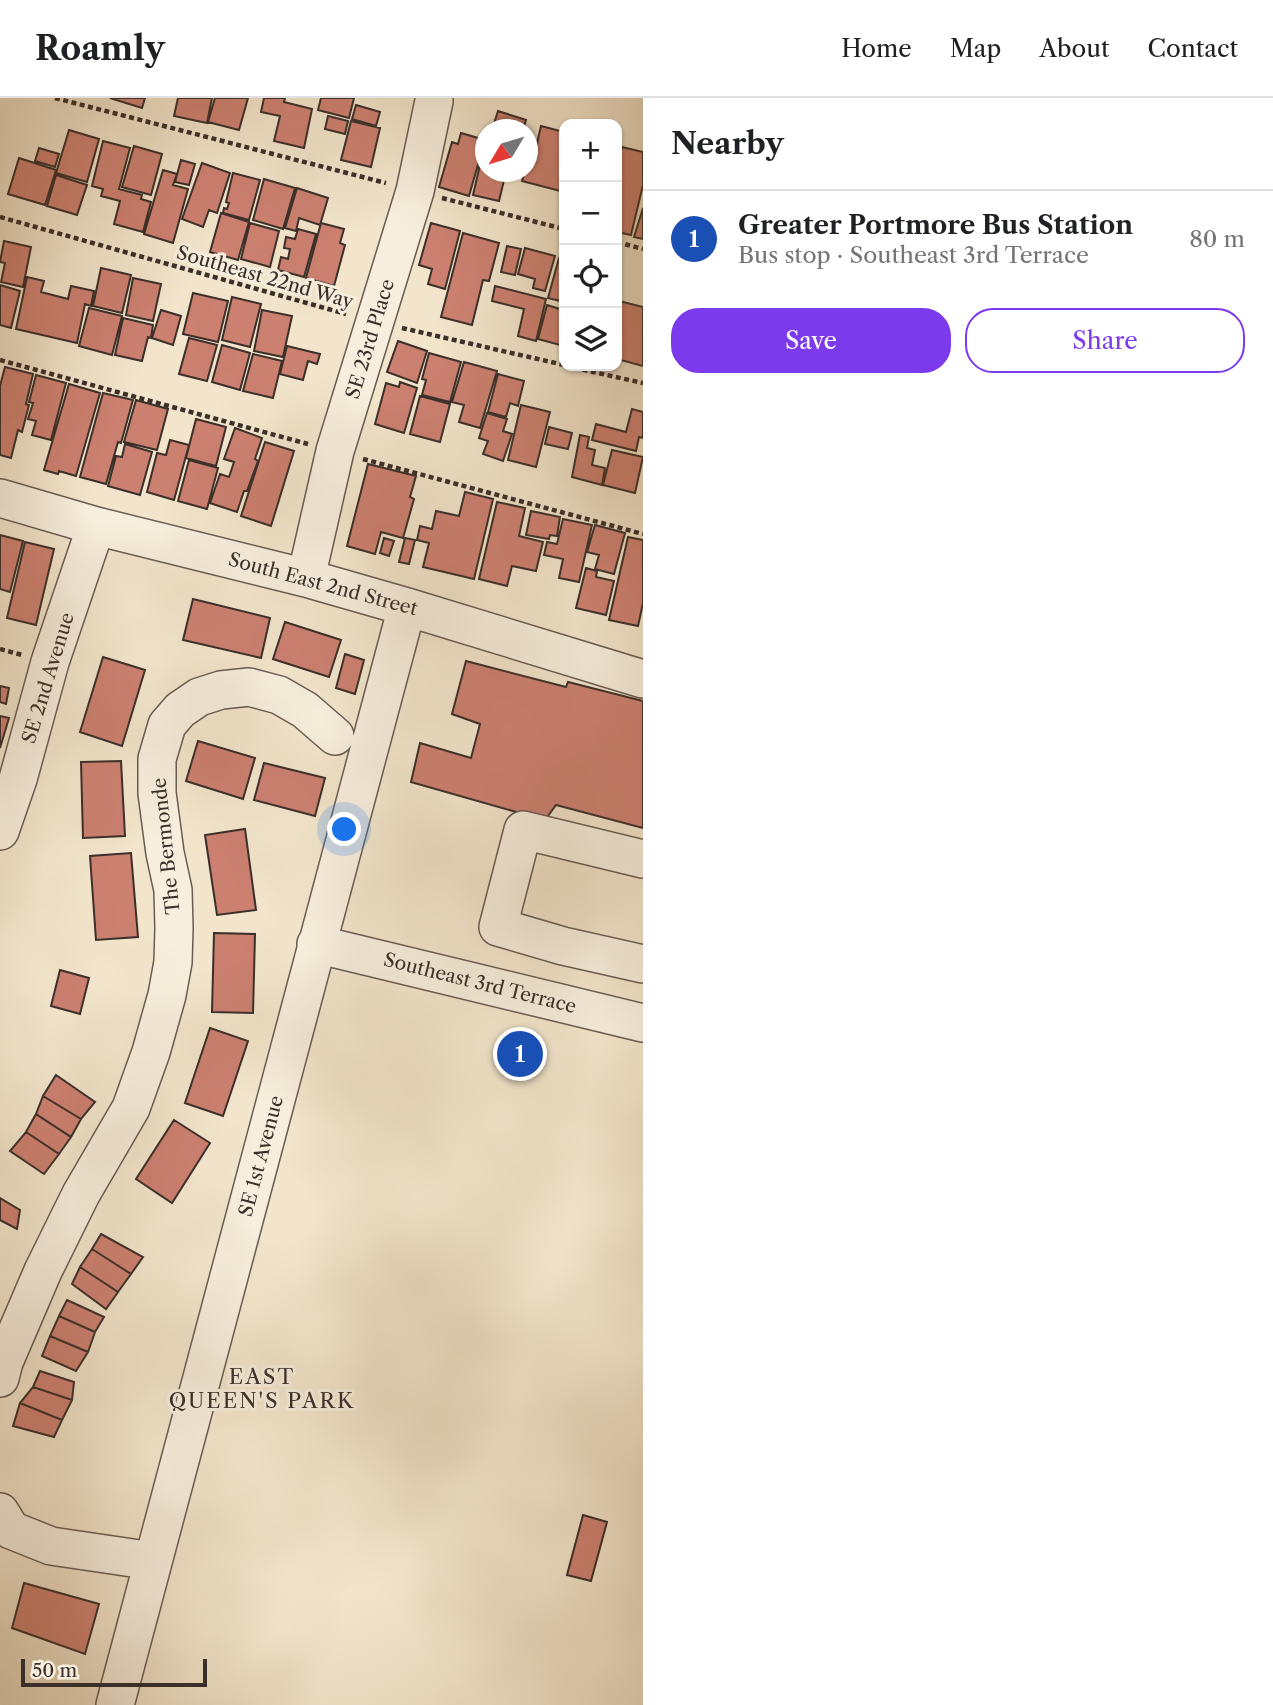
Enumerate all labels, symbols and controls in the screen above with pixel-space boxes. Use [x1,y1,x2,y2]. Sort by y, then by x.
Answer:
text: Roamly [35,28,165,69]
text: Home [841,34,912,63]
text: Map [950,34,1001,63]
text: About [1039,34,1110,63]
text: Contact [1148,34,1238,63]
north arrow [475,119,538,182]
map controls [559,119,622,371]
button: + [559,119,622,182]
text: Nearby [671,125,784,162]
button: − [559,182,622,245]
text: Greater Portmore Bus Station [738,209,1133,241]
text: 1 [689,225,699,253]
text: 80 m [1189,225,1245,253]
street label: Southeast 22nd Way [174,241,356,313]
text: Bus stop · Southeast 3rd Terrace [738,241,1089,269]
button: locate [559,245,622,308]
street label: SE 23rd Place [341,276,399,402]
button: layers [559,308,622,371]
button: Save [671,308,951,373]
button: Share [965,308,1245,373]
street label: South East 2nd Street [226,548,420,620]
street label: SE 2nd Avenue [17,610,79,746]
street label: The Bermonde [147,777,185,915]
your location [327,812,361,846]
street label: Southeast 3rd Terrace [381,948,579,1018]
pin: 1 [497,1028,543,1080]
street label: SE 1st Avenue [234,1093,288,1219]
district label: EAST QUEEN'S PARK [169,1364,355,1413]
scale bar [21,1656,206,1688]
text: 50 m [32,1659,77,1682]

